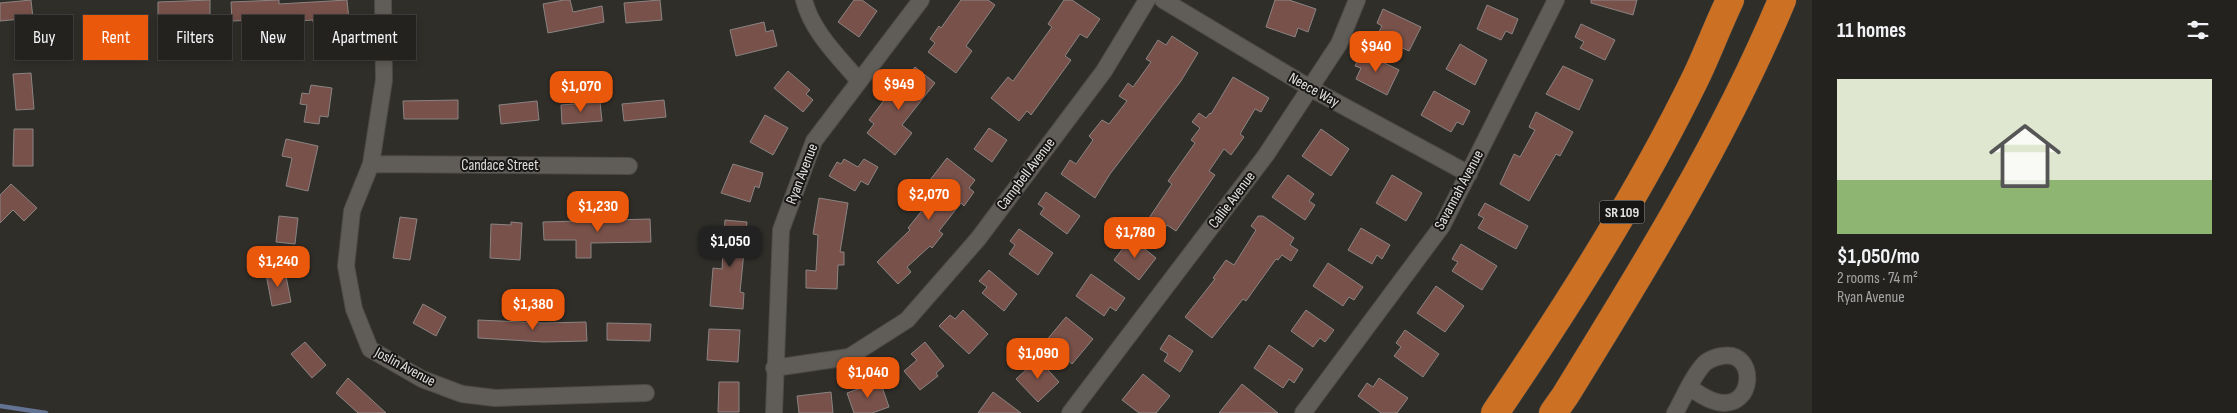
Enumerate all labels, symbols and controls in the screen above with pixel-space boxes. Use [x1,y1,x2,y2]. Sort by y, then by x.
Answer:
chip: Buy [15,15,73,60]
chip: Rent [83,15,148,60]
chip: Filters [158,15,232,60]
chip: New [242,15,304,60]
chip: Apartment [314,15,416,60]
icon: filters [2184,16,2212,44]
text: 11 homes [1837,18,1906,43]
pin: $940 [1346,30,1406,73]
text: $940 [1361,37,1391,56]
pin: $949 [869,68,929,111]
street label: Neece Way [1285,68,1343,112]
pin: $1,070 [540,70,622,113]
text: $949 [884,75,914,94]
text: $1,070 [561,77,601,96]
icon: home [1980,111,2070,201]
street label: Campbell Avenue [993,134,1059,214]
street label: Ryan Avenue [782,141,822,207]
street label: Savannah Avenue [1430,147,1488,233]
street label: Candace Street [461,156,539,175]
street label: Callie Avenue [1204,168,1260,232]
pin: $2,070 [888,178,970,221]
text: $2,070 [909,185,949,204]
pin: $1,230 [557,190,639,233]
text: $1,230 [578,197,618,216]
road number: SR 109 [1600,200,1644,223]
pin: $1,780 [1094,216,1176,259]
text: $1,780 [1115,223,1155,242]
pin: $1,050 [689,226,771,268]
text: $1,050 [710,232,750,251]
text: $1,050/mo [1837,244,1920,269]
pin: $1,240 [237,246,319,288]
text: $1,240 [258,252,298,271]
text: 2 rooms · 74 m² [1837,269,1918,288]
pin: $1,380 [492,288,574,331]
text: Ryan Avenue [1837,288,1905,307]
text: $1,380 [513,295,553,314]
pin: $1,090 [997,338,1079,380]
street label: Joslin Avenue [370,343,439,391]
text: $1,090 [1017,344,1059,363]
pin: $1,040 [827,356,909,399]
text: $1,040 [847,363,889,382]

